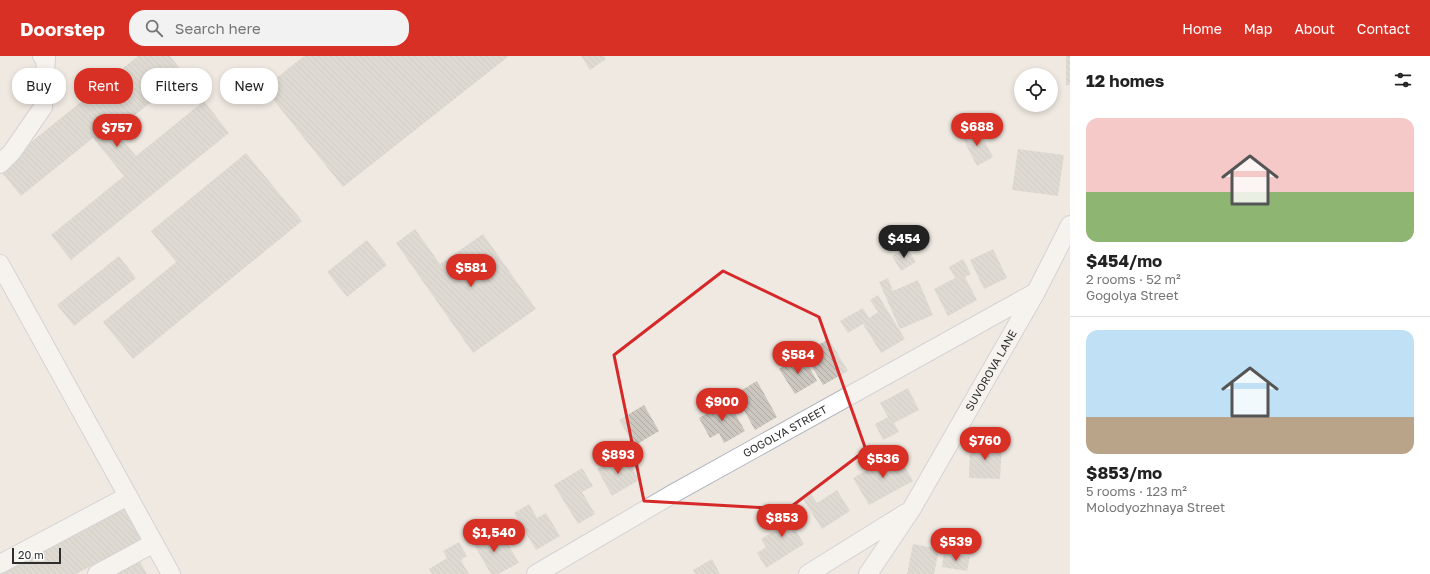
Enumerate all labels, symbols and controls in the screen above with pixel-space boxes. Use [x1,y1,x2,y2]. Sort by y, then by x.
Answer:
search box [129,10,409,46]
text: Doorstep [20,17,105,40]
icon: search [143,17,165,39]
text: Search here [175,19,261,37]
text: Home [1182,20,1222,37]
text: Map [1244,20,1272,37]
text: About [1294,20,1335,37]
text: Contact [1357,20,1410,37]
chip: Buy [12,68,66,104]
chip: Rent [74,68,133,104]
chip: Filters [141,68,212,104]
chip: New [220,68,278,104]
map controls [1014,68,1058,112]
button: locate [1014,68,1058,112]
icon: filters [1392,69,1414,91]
text: 12 homes [1086,70,1164,91]
pin: $688 [953,113,1001,147]
pin: $757 [93,114,141,148]
text: $688 [960,118,994,134]
text: $757 [102,119,132,135]
icon: home [1214,144,1286,216]
pin: $454 [880,225,928,259]
text: $454 [888,230,920,246]
text: $454/mo [1086,250,1162,271]
pin: $581 [447,254,495,288]
text: $581 [455,259,487,275]
text: 2 rooms · 52 m² [1086,271,1181,287]
text: Gogolya Street [1086,287,1179,303]
street label: SUVOROVA LANE [962,327,1019,413]
pin: $584 [774,341,822,375]
text: $584 [781,346,815,362]
icon: home [1214,356,1286,428]
pin: $900 [698,388,746,422]
text: $900 [705,393,739,409]
street label: GOGOLYA STREET [740,402,829,460]
pin: $760 [961,427,1009,461]
text: $760 [969,432,1001,448]
pin: $893 [594,441,642,475]
pin: $536 [859,445,907,479]
text: $893 [601,446,635,462]
text: $536 [867,450,899,466]
text: $853/mo [1086,462,1162,483]
text: 5 rooms · 123 m² [1086,483,1187,499]
text: Molodyozhnaya Street [1086,499,1225,515]
pin: $853 [758,504,806,538]
text: $853 [766,509,798,525]
pin: $1,540 [461,519,527,553]
text: $1,540 [472,524,516,540]
pin: $539 [932,528,980,562]
text: $539 [940,533,972,549]
scale bar [12,546,61,565]
text: 20 m [18,548,44,561]

